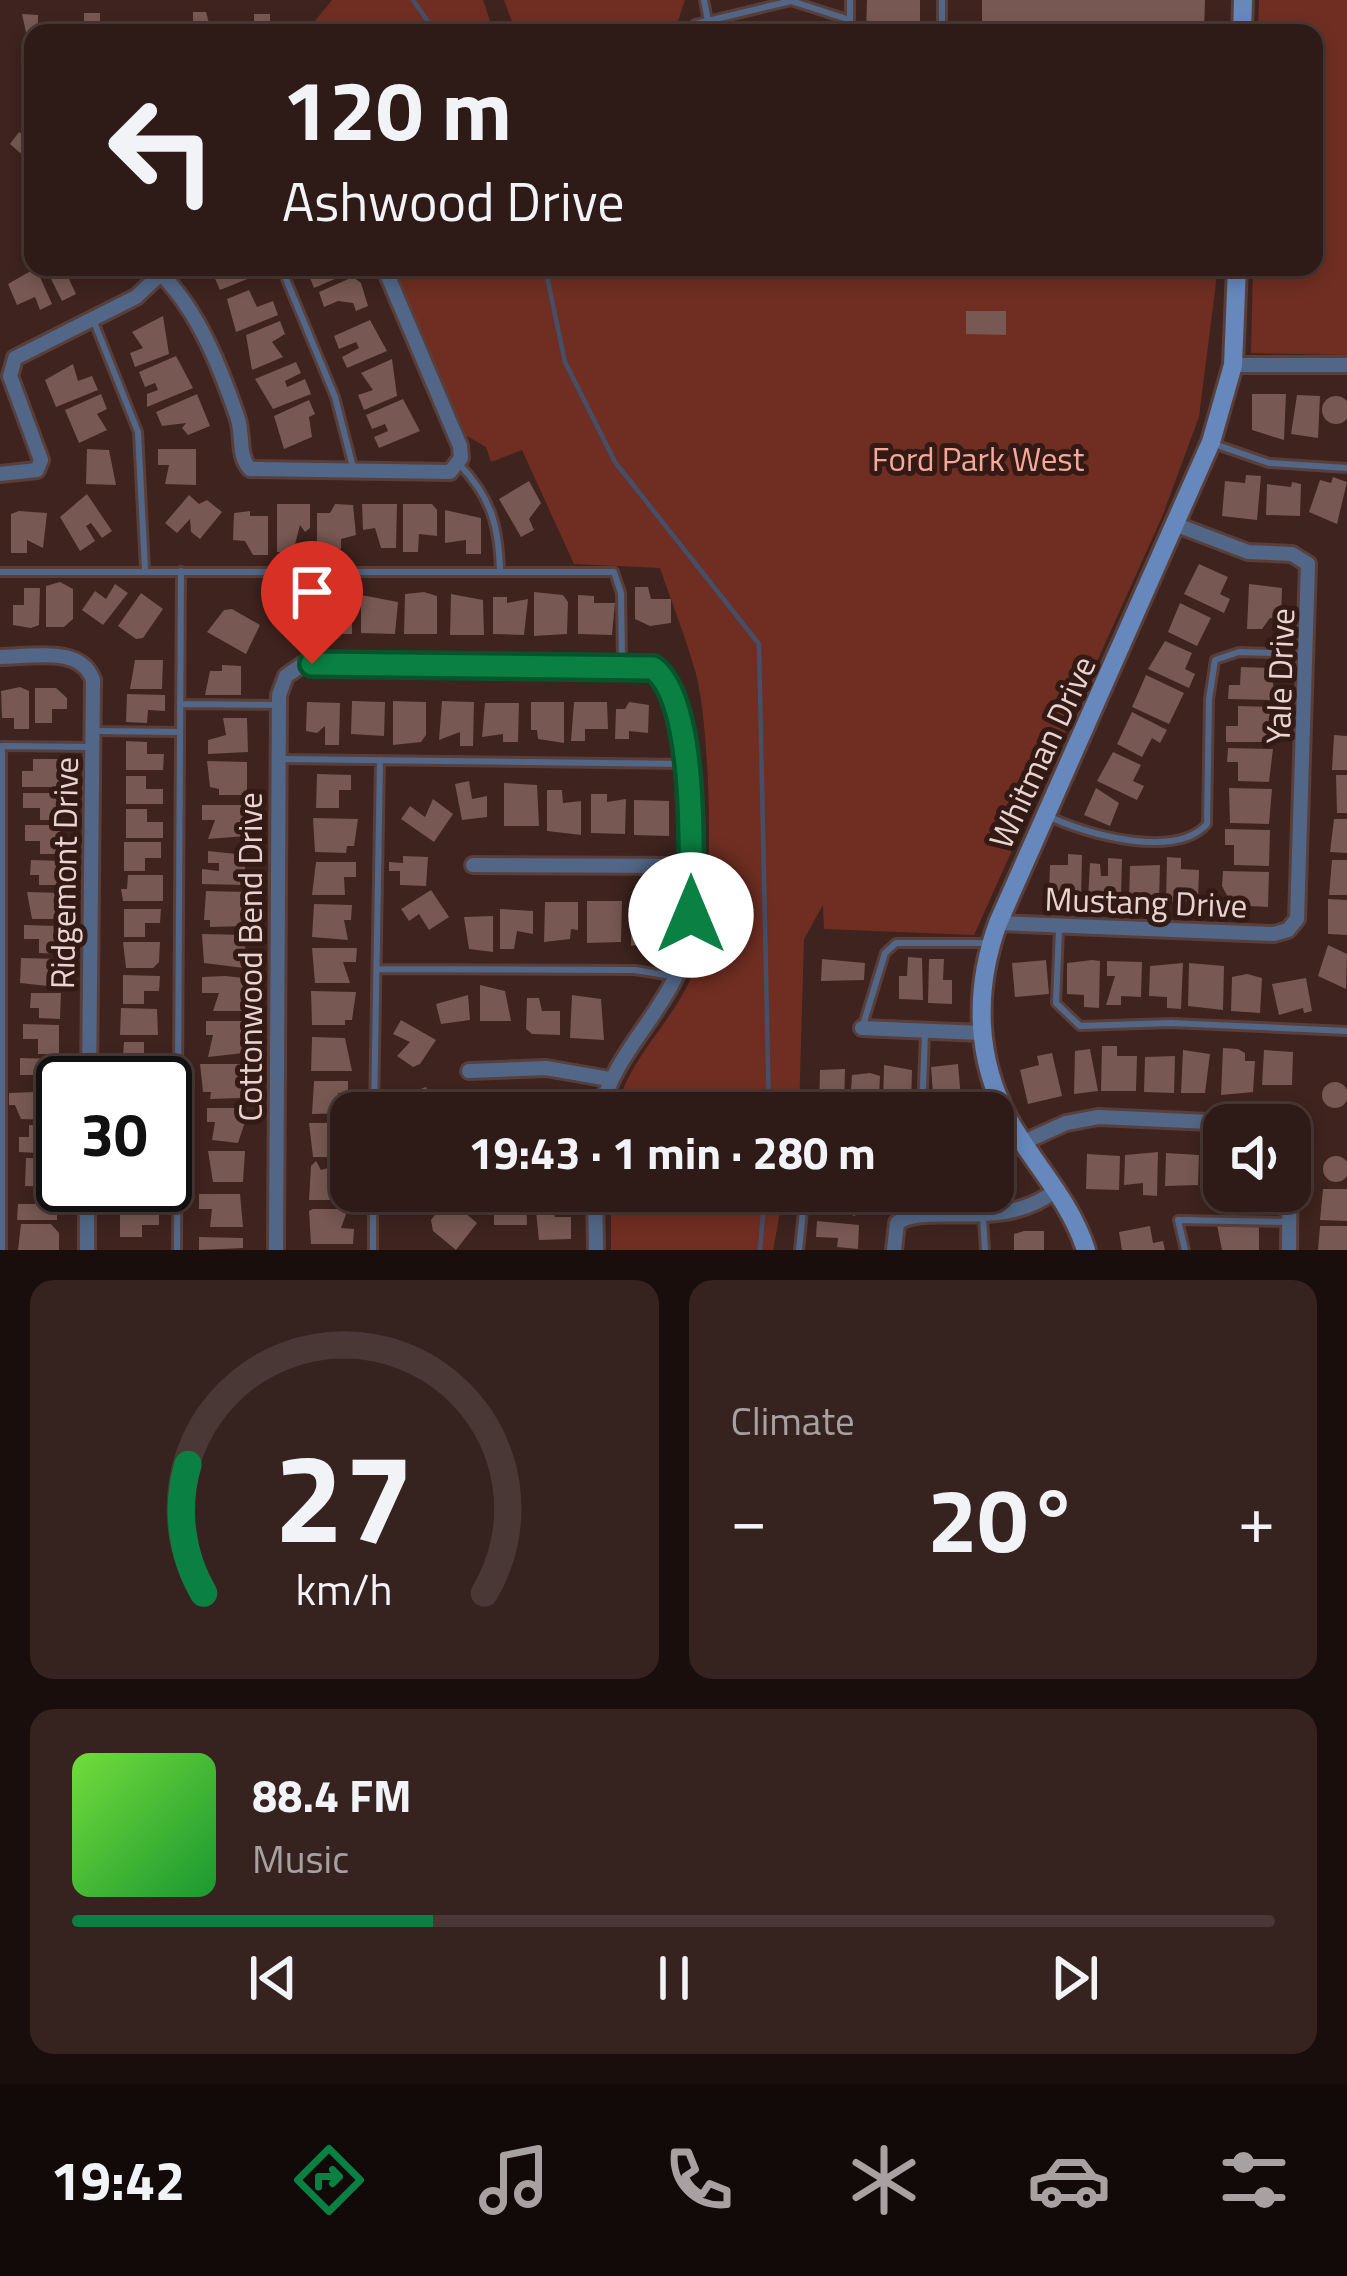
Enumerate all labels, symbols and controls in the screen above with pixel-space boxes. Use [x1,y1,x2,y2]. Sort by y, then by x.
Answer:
text: 120 m [282,45,512,173]
icon: left [84,72,240,228]
text: Ashwood Drive [282,160,624,242]
park label: Ford Park West [872,434,1085,484]
pin [261,541,363,664]
icon: arrive [279,559,345,625]
street label: Yale Drive [1253,607,1307,745]
street label: Whitman Drive [976,648,1108,856]
street label: Ridgemont Drive [37,756,91,990]
street label: Cottonwood Bend Drive [225,792,275,1122]
position arrow [628,852,754,978]
street label: Mustang Drive [1044,873,1248,931]
speed limit sign: 30 [36,1056,192,1212]
map controls [1203,1104,1311,1212]
button: sound [1203,1104,1311,1212]
text: 19:43 · 1 min · 280 m [468,1118,876,1186]
text: Climate [731,1391,855,1450]
text: 27 [274,1401,414,1590]
text: 20° [927,1450,1078,1587]
text: − [731,1468,767,1569]
text: + [1238,1468,1275,1569]
text: km/h [296,1555,393,1621]
text: 88.4 FM [252,1761,412,1829]
text: Music [252,1829,349,1888]
icon: previous [240,1945,306,2011]
icon: pause [641,1945,707,2011]
icon: next [1042,1945,1108,2011]
icon: directions [287,2138,371,2222]
icon: music [472,2138,556,2222]
icon: phone [657,2138,741,2222]
icon: climate [842,2138,926,2222]
icon: car [1027,2138,1111,2222]
icon: filters [1212,2138,1296,2222]
text: 19:42 [51,2139,185,2221]

